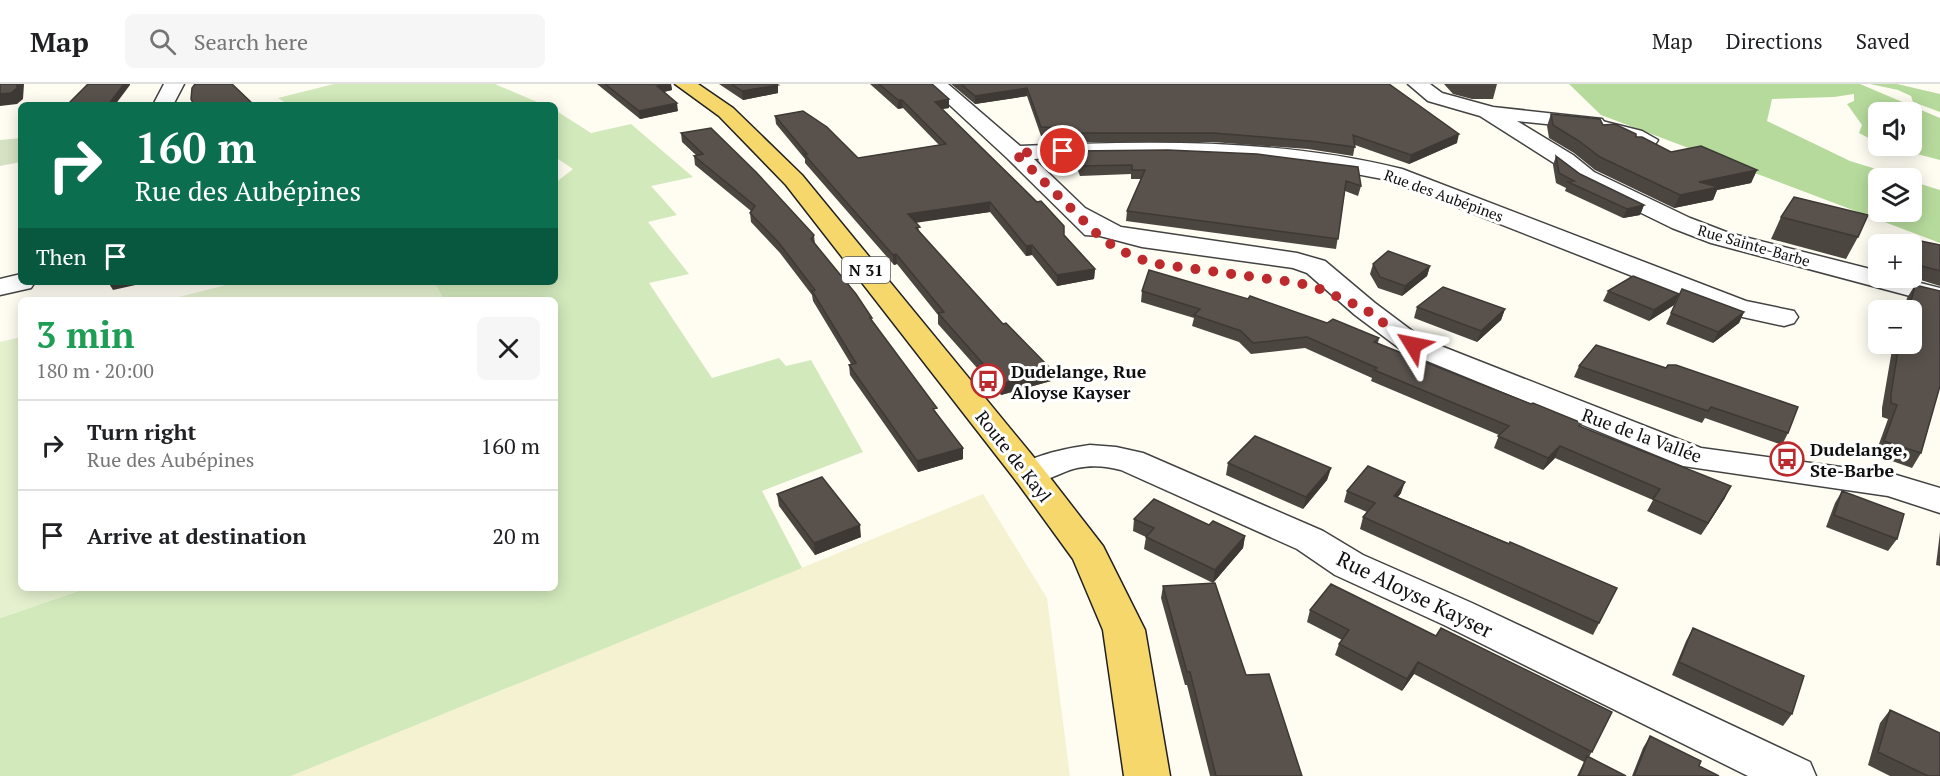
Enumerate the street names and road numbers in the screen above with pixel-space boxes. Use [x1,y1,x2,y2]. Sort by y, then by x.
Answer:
street label: Rue des Aubépines [1382,164,1506,226]
street label: Rue Sainte-Barbe [1695,219,1813,271]
road number: N 31 [842,257,890,283]
street label: Rue de la Vallée [1579,402,1705,468]
street label: Route de Kayl [971,405,1057,507]
street label: Rue Aloyse Kayser [1332,544,1498,644]

